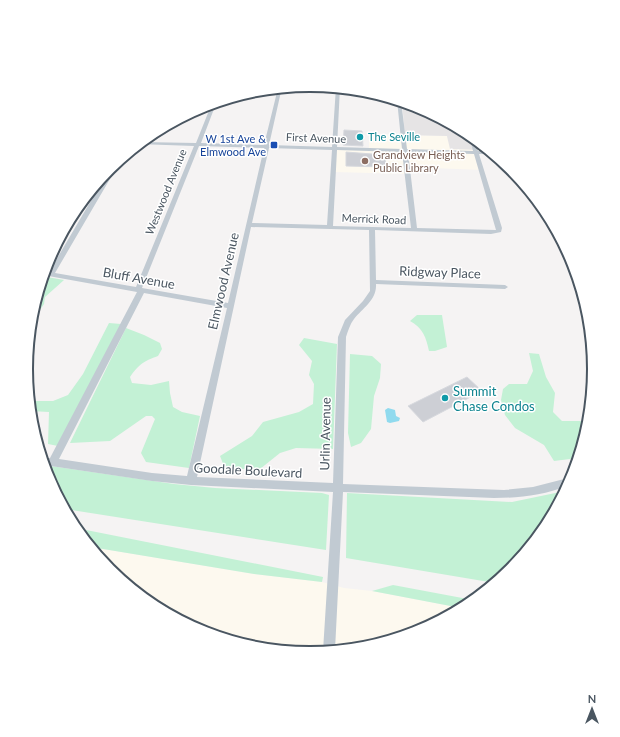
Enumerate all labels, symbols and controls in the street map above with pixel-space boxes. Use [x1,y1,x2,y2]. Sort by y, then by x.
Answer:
street label: First Avenue [286,130,347,145]
place label: The Seville [368,130,420,143]
place label: W 1st Ave & Elmwood Ave [200,132,266,158]
marker: The Seville [355,132,365,142]
marker: W 1st Ave & Elmwood Ave [269,140,279,150]
street label: Westwood Avenue [142,147,189,237]
place label: Grandview Heights Public Library [373,148,465,174]
marker: Grandview Heights Public Library [360,156,370,166]
street label: Merrick Road [342,211,407,226]
street label: Elmwood Avenue [204,231,242,331]
street label: Ridgway Place [399,263,481,281]
street label: Bluff Avenue [102,264,176,292]
place label: Summit Chase Condos [453,383,535,414]
marker: Summit Chase Condos [440,393,450,403]
street label: Urlin Avenue [316,397,334,471]
street label: Goodale Boulevard [193,459,303,481]
north arrow [572,689,612,729]
text: N [588,692,596,705]

